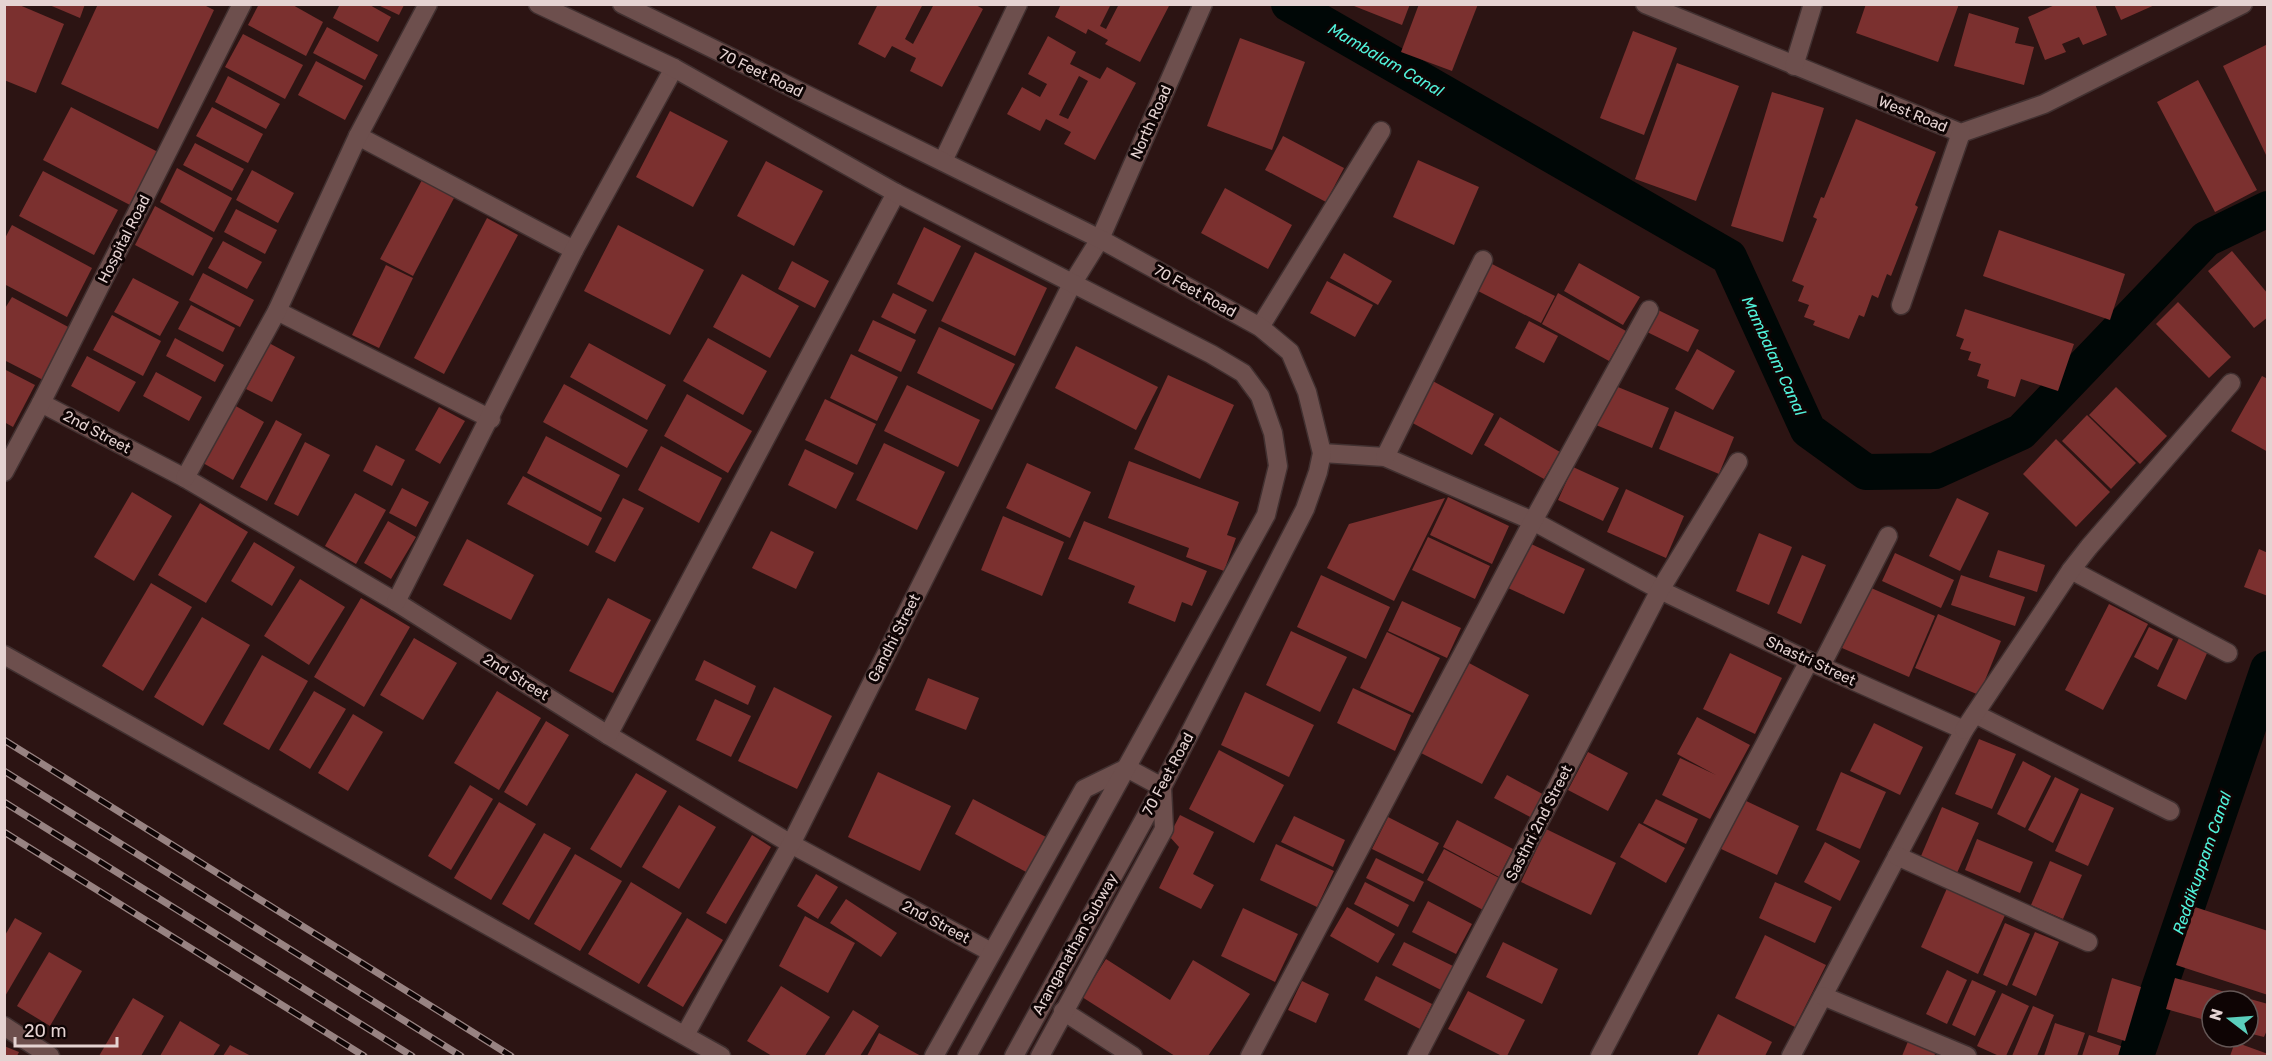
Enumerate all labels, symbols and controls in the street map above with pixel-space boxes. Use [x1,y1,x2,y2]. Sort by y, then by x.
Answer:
water label: Mambalam Canal [1325,19,1448,101]
street label: 70 Feet Road [716,45,806,101]
street label: North Road [1127,82,1175,162]
street label: West Road [1876,92,1950,136]
street label: Hospital Road [94,192,154,286]
street label: 70 Feet Road [1151,261,1239,321]
water label: Mambalam Canal [1738,293,1810,420]
street label: 2nd Street [60,407,134,457]
street label: Gandhi Street [864,591,924,685]
street label: Shastri Street [1763,632,1859,690]
street label: 2nd Street [480,650,552,704]
street label: 70 Feet Road [1139,729,1197,819]
street label: Sasthri 2nd Street [1502,762,1576,884]
water label: Reddikuppam Canal [2169,788,2236,937]
street label: Aranganathan Subway [1029,870,1121,1018]
street label: 2nd Street [899,897,973,947]
north arrow [2200,989,2260,1049]
text: N [2205,1006,2227,1023]
scale bar [15,1010,117,1048]
text: 20 m [24,1020,66,1042]

